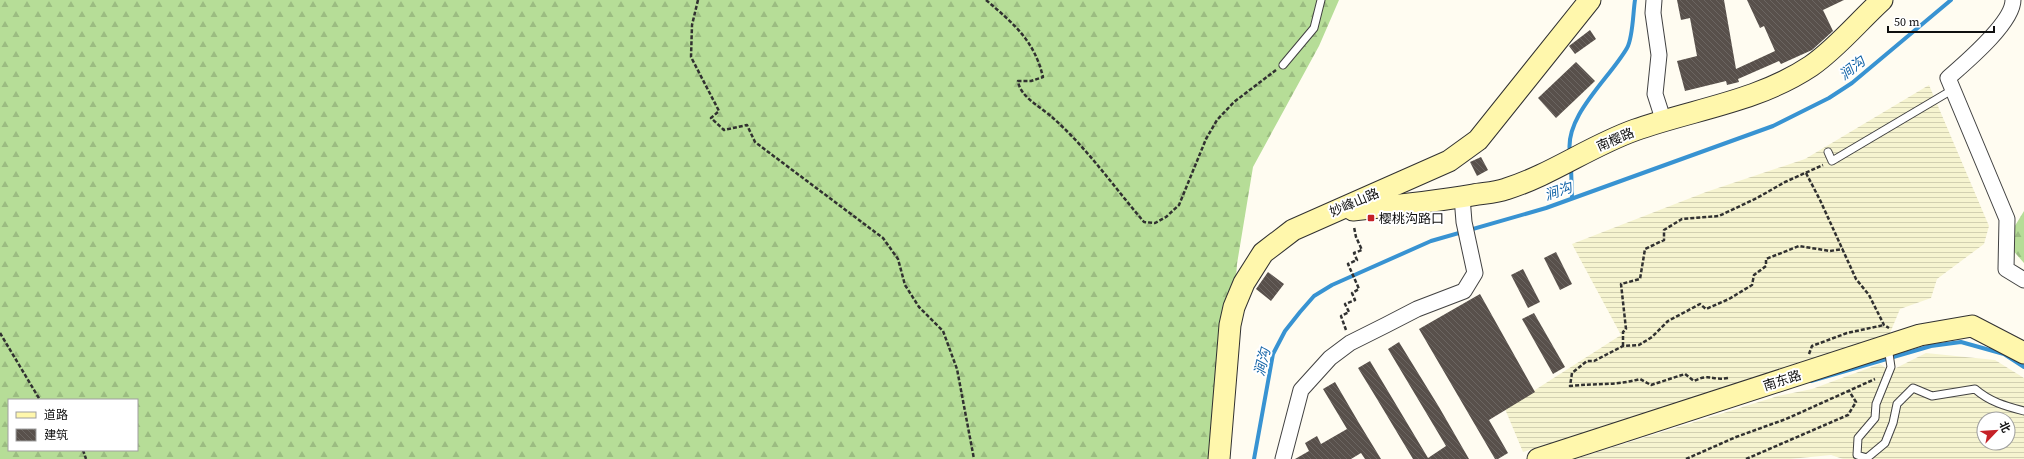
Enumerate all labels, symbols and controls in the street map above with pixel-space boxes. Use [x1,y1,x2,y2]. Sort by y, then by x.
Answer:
scale bar [1888,8,1994,34]
text: 50 m [1894,14,1920,30]
water label: 涧沟 [1835,50,1871,84]
street label: 南樱路 [1594,124,1636,155]
water label: 涧沟 [1542,176,1576,205]
street label: 妙峰山路 [1327,184,1381,220]
place label: 樱桃沟路口 [1379,210,1444,227]
marker: 樱桃沟路口 [1366,213,1376,223]
water label: 涧沟 [1249,344,1276,378]
street label: 南东路 [1761,366,1803,395]
legend [8,399,138,451]
text: 道路 [44,407,68,423]
north arrow [1976,411,2016,451]
text: 北 [1995,419,2014,435]
text: 建筑 [44,427,68,443]

